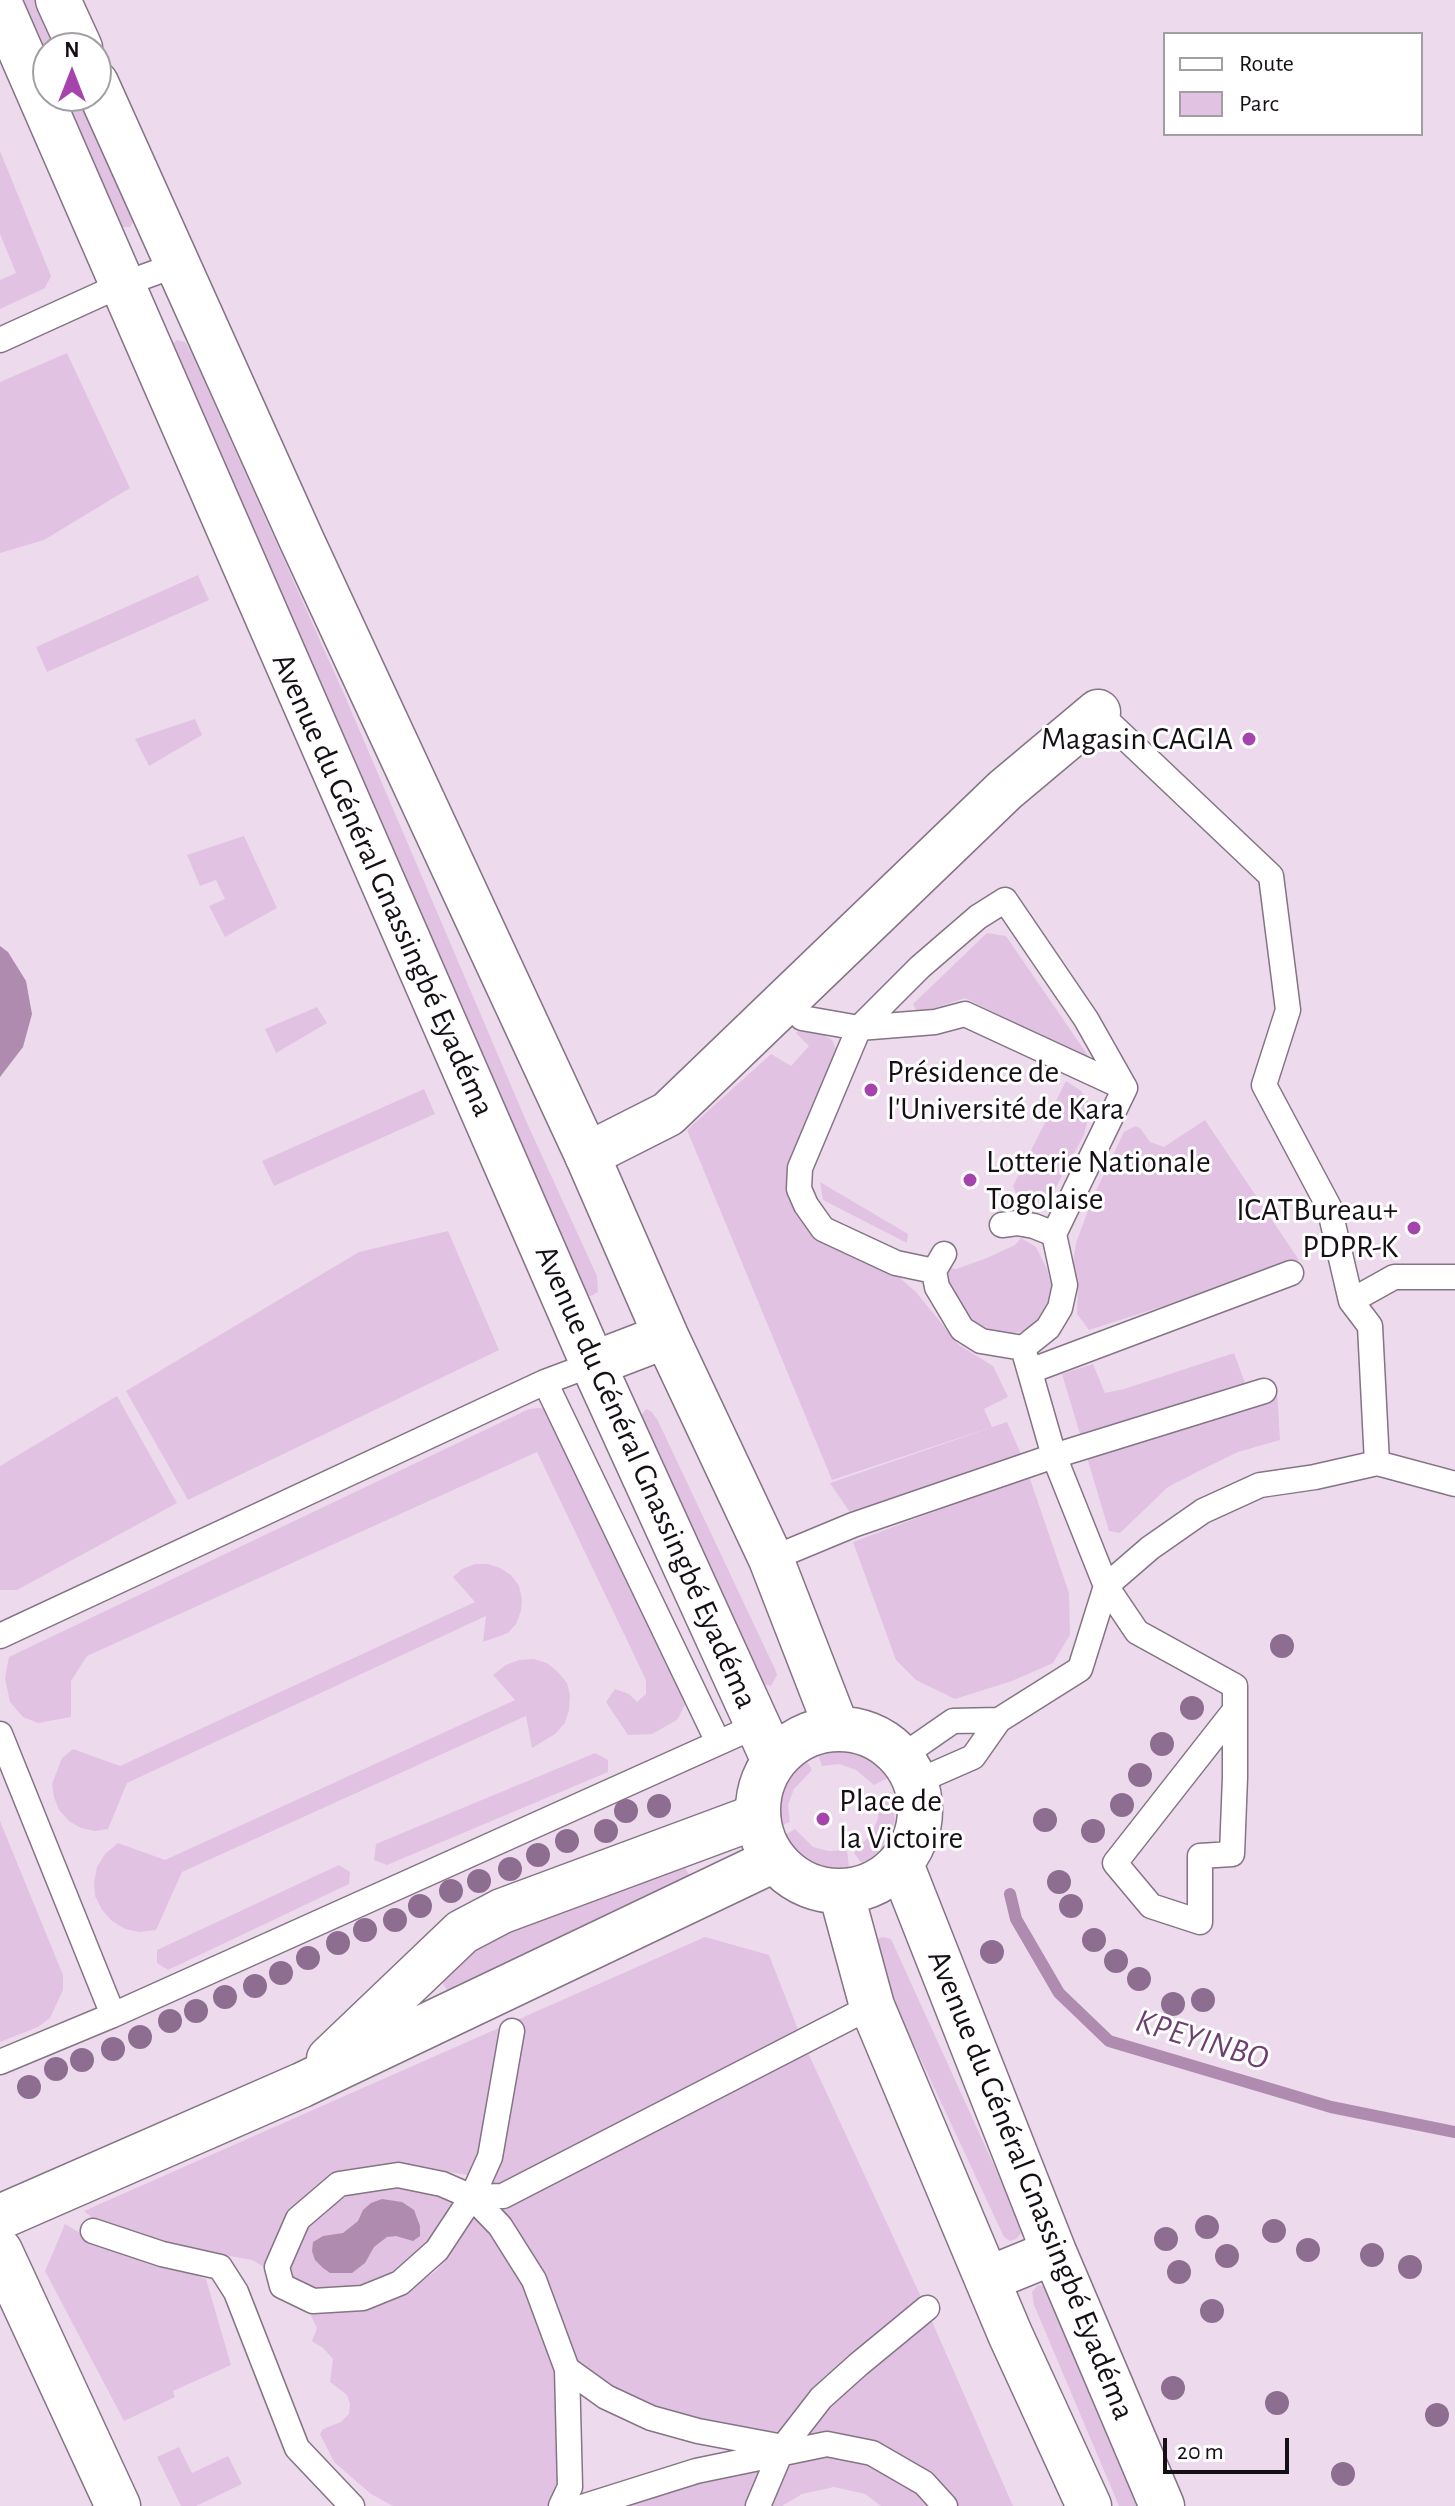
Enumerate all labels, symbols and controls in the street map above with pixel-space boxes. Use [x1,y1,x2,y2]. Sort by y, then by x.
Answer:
north arrow [32,32,112,112]
legend [1163,32,1423,136]
text: N [64,39,80,61]
text: Route [1239,52,1294,76]
text: Parc [1239,92,1279,116]
street label: Avenue du Général Gnassingbé Eyadéma [263,647,503,1123]
place label: Magasin CAGIA [1041,720,1233,758]
marker: Magasin CAGIA [1240,730,1258,748]
place label: Présidence de l'Université de Kara [887,1053,1124,1128]
marker: Présidence de l'Université de Kara [862,1081,880,1099]
place label: Lotterie Nationale Togolaise [986,1143,1211,1218]
marker: Lotterie Nationale Togolaise [961,1171,979,1189]
place label: ICATBureau+ PDPR-K [1236,1191,1398,1266]
marker: ICATBureau+ PDPR-K [1405,1219,1423,1237]
street label: Avenue du Général Gnassingbé Eyadéma [526,1239,766,1715]
place label: Place de la Victoire [839,1782,963,1857]
marker: Place de la Victoire [814,1810,832,1828]
street label: Avenue du Général Gnassingbé Eyadéma [919,1945,1143,2425]
water label: KPEYINBO [1131,2001,1273,2079]
scale bar [1167,2422,1293,2472]
text: 20 m [1177,2440,1224,2464]

